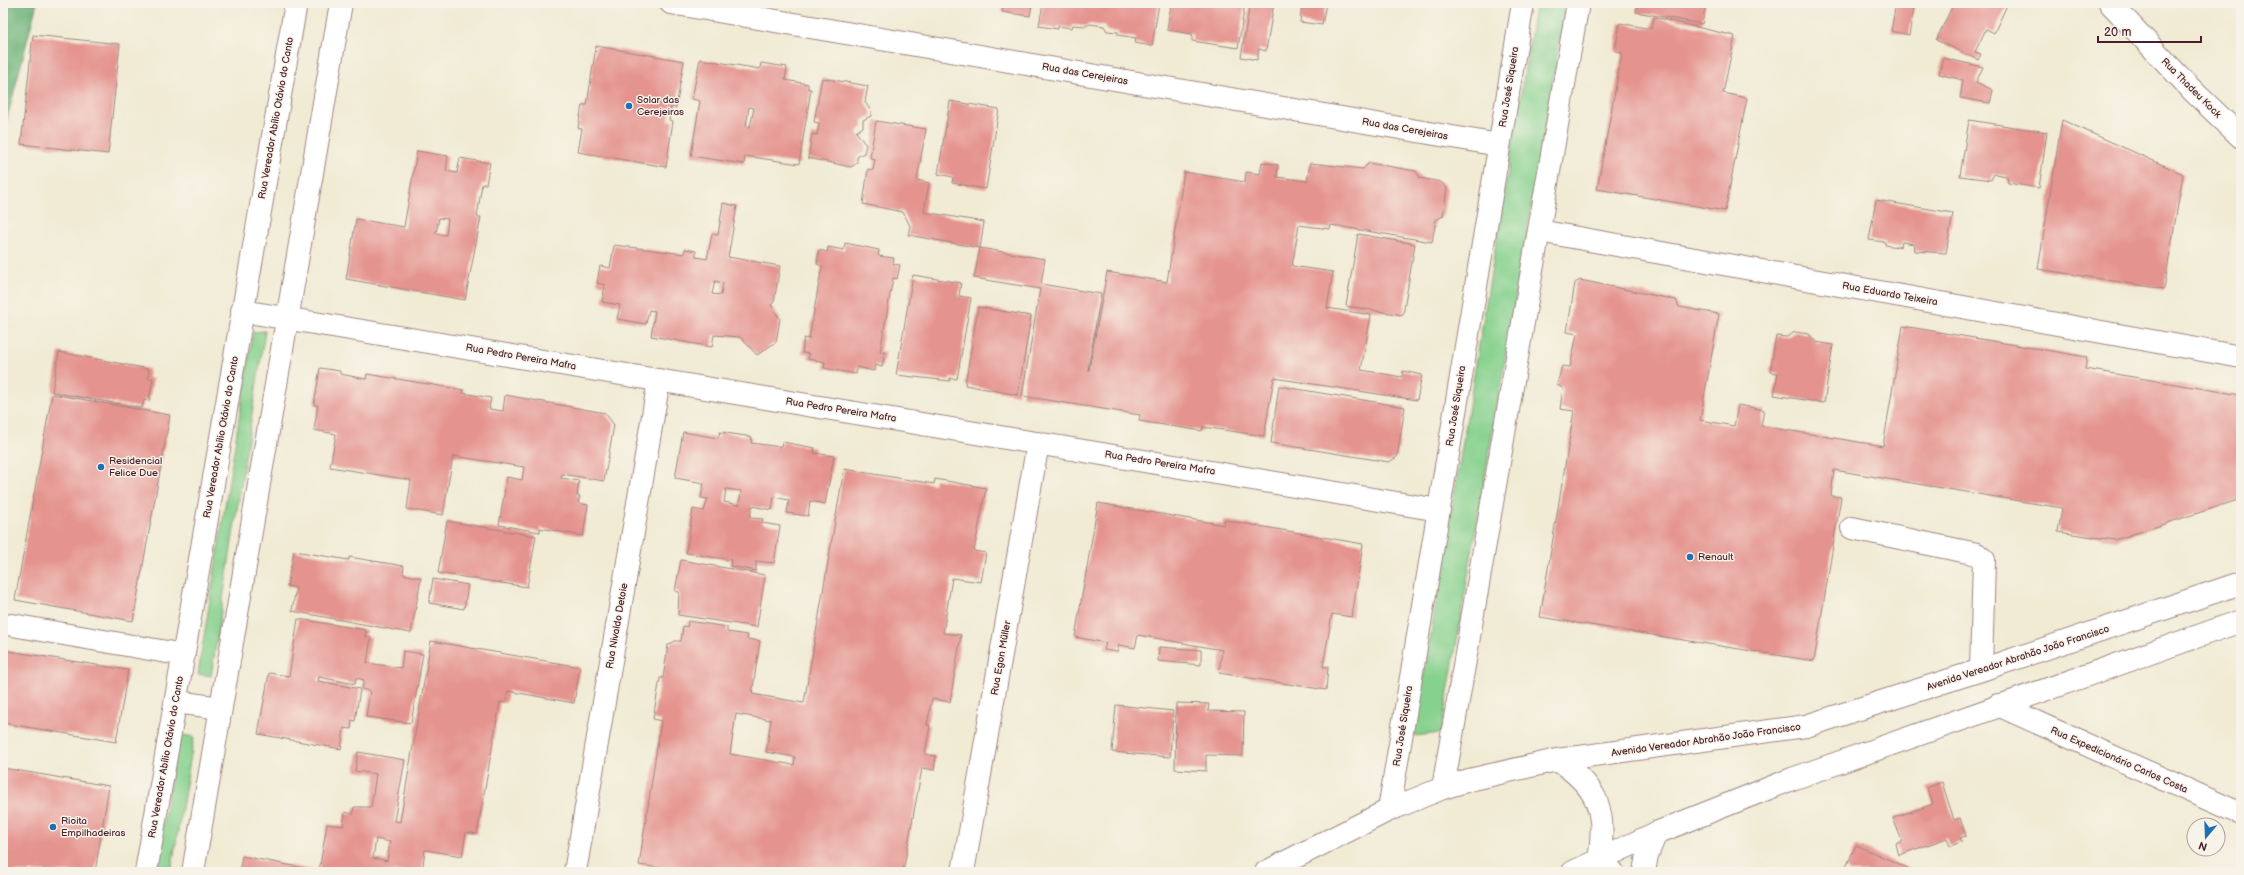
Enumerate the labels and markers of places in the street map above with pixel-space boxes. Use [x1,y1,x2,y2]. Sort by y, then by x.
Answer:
place label: Solar das Cerejeiras [637,94,684,118]
marker: Solar das Cerejeiras [624,101,634,111]
place label: Residencial Felice Due [109,455,162,479]
marker: Residencial Felice Due [96,462,106,472]
place label: Renault [1698,551,1733,563]
marker: Renault [1685,552,1695,562]
place label: Rioita Empilhadeiras [61,815,125,839]
marker: Rioita Empilhadeiras [48,822,58,832]

